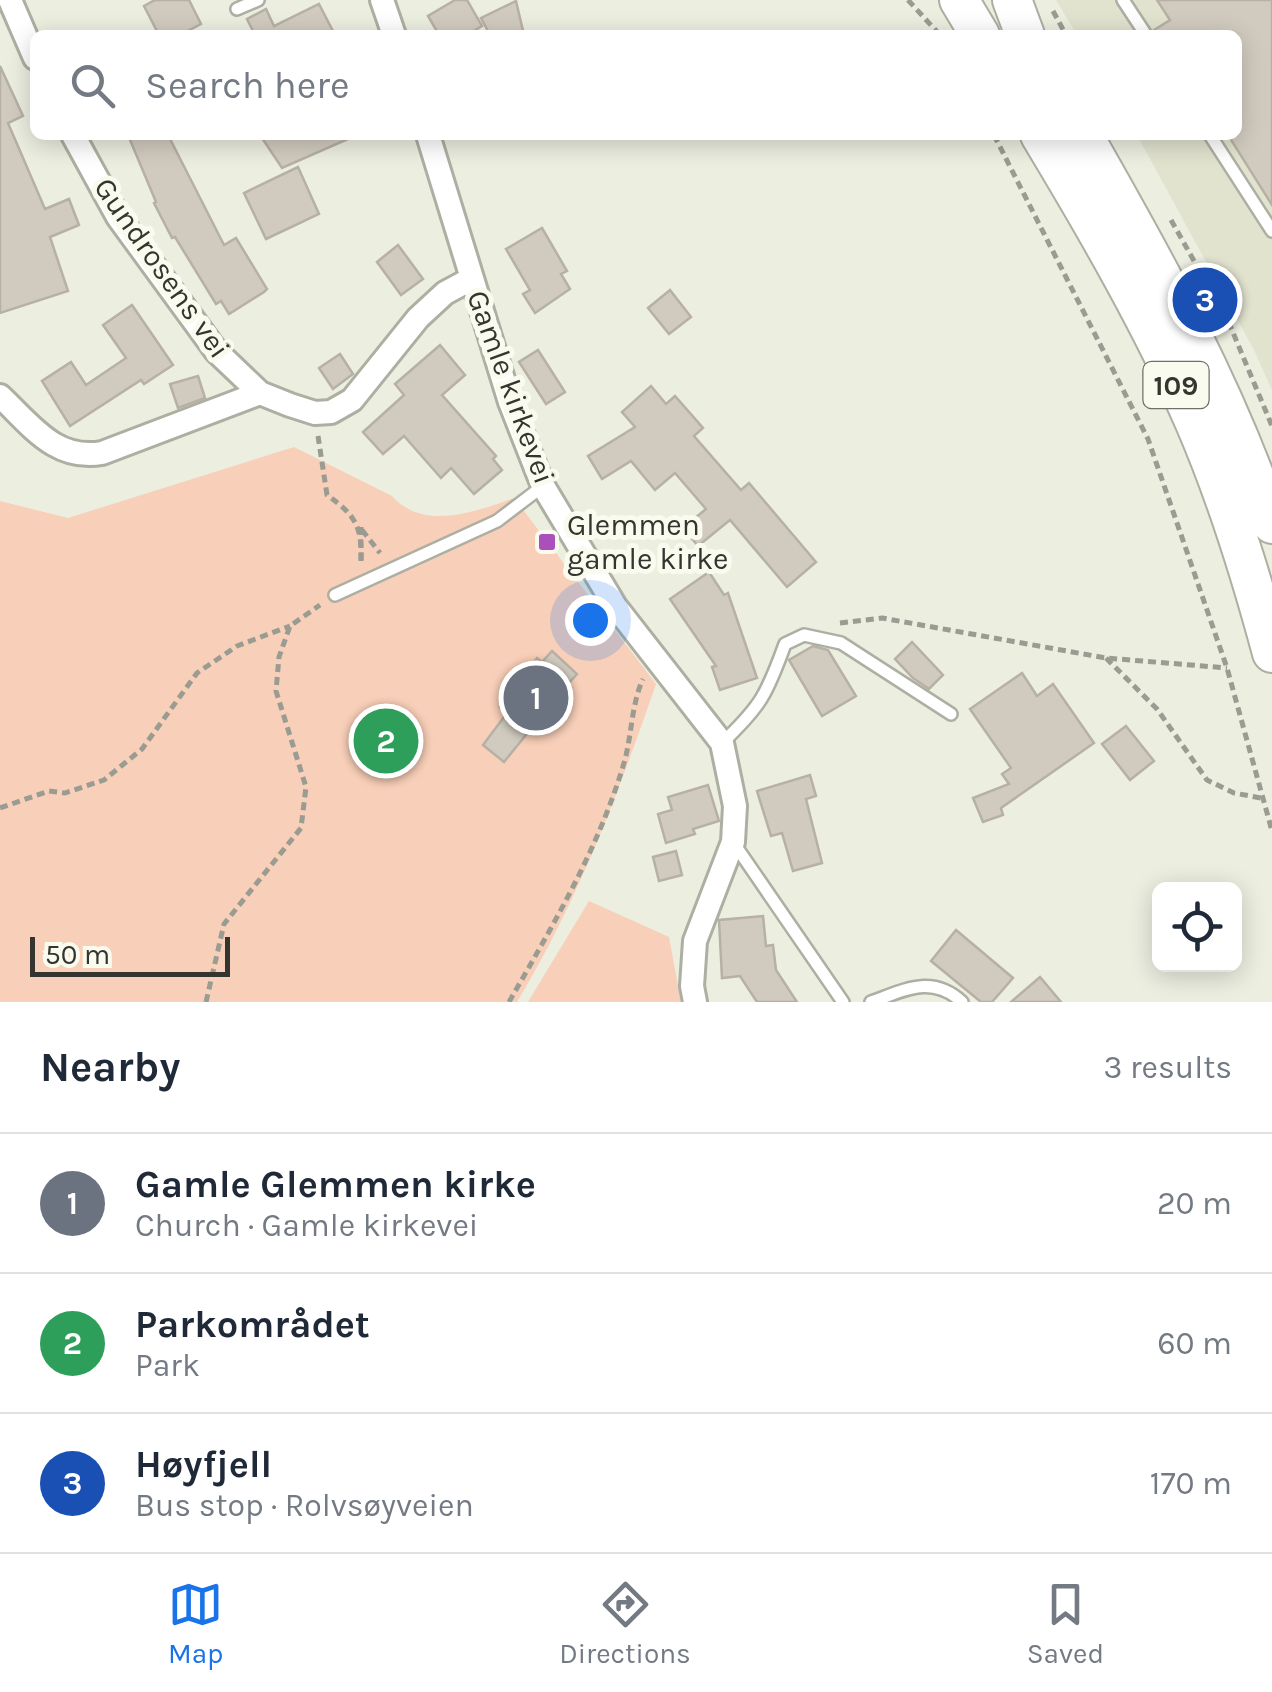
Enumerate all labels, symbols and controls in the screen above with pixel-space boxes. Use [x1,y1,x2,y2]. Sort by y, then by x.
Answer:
search box [30,30,1242,140]
icon: search [65,58,120,113]
text: Search here [145,63,349,108]
street label: Gundrosens vei [86,171,238,365]
pin: 3 [1172,262,1238,338]
street label: Gamle kirkevei [459,285,563,489]
road number: 109 [1144,362,1208,408]
place label: Glemmen gamle kirke [567,507,728,577]
marker: Glemmen gamle kirke [536,531,558,553]
your location [565,595,616,646]
pin: 1 [504,660,568,736]
pin: 2 [354,704,418,778]
map controls [1152,882,1242,972]
button: locate [1152,882,1242,972]
scale bar [30,932,230,976]
text: 50 m [45,938,110,971]
text: Nearby [40,1042,180,1092]
text: 3 results [1104,1049,1232,1086]
text: Gamle Glemmen kirke [135,1162,536,1207]
text: 1 [67,1185,78,1222]
text: 20 m [1157,1185,1232,1222]
text: Church · Gamle kirkevei [135,1207,478,1244]
text: Parkområdet [135,1302,370,1347]
text: 2 [63,1325,82,1362]
text: 60 m [1157,1325,1232,1362]
text: Park [135,1347,200,1384]
text: Høyfjell [135,1442,272,1487]
text: 3 [63,1465,82,1502]
text: 170 m [1150,1465,1232,1502]
text: Bus stop · Rolvsøyveien [135,1487,474,1524]
tab: Map [168,1577,223,1670]
tab: Directions [559,1577,691,1670]
tab: Saved [1027,1577,1104,1670]

